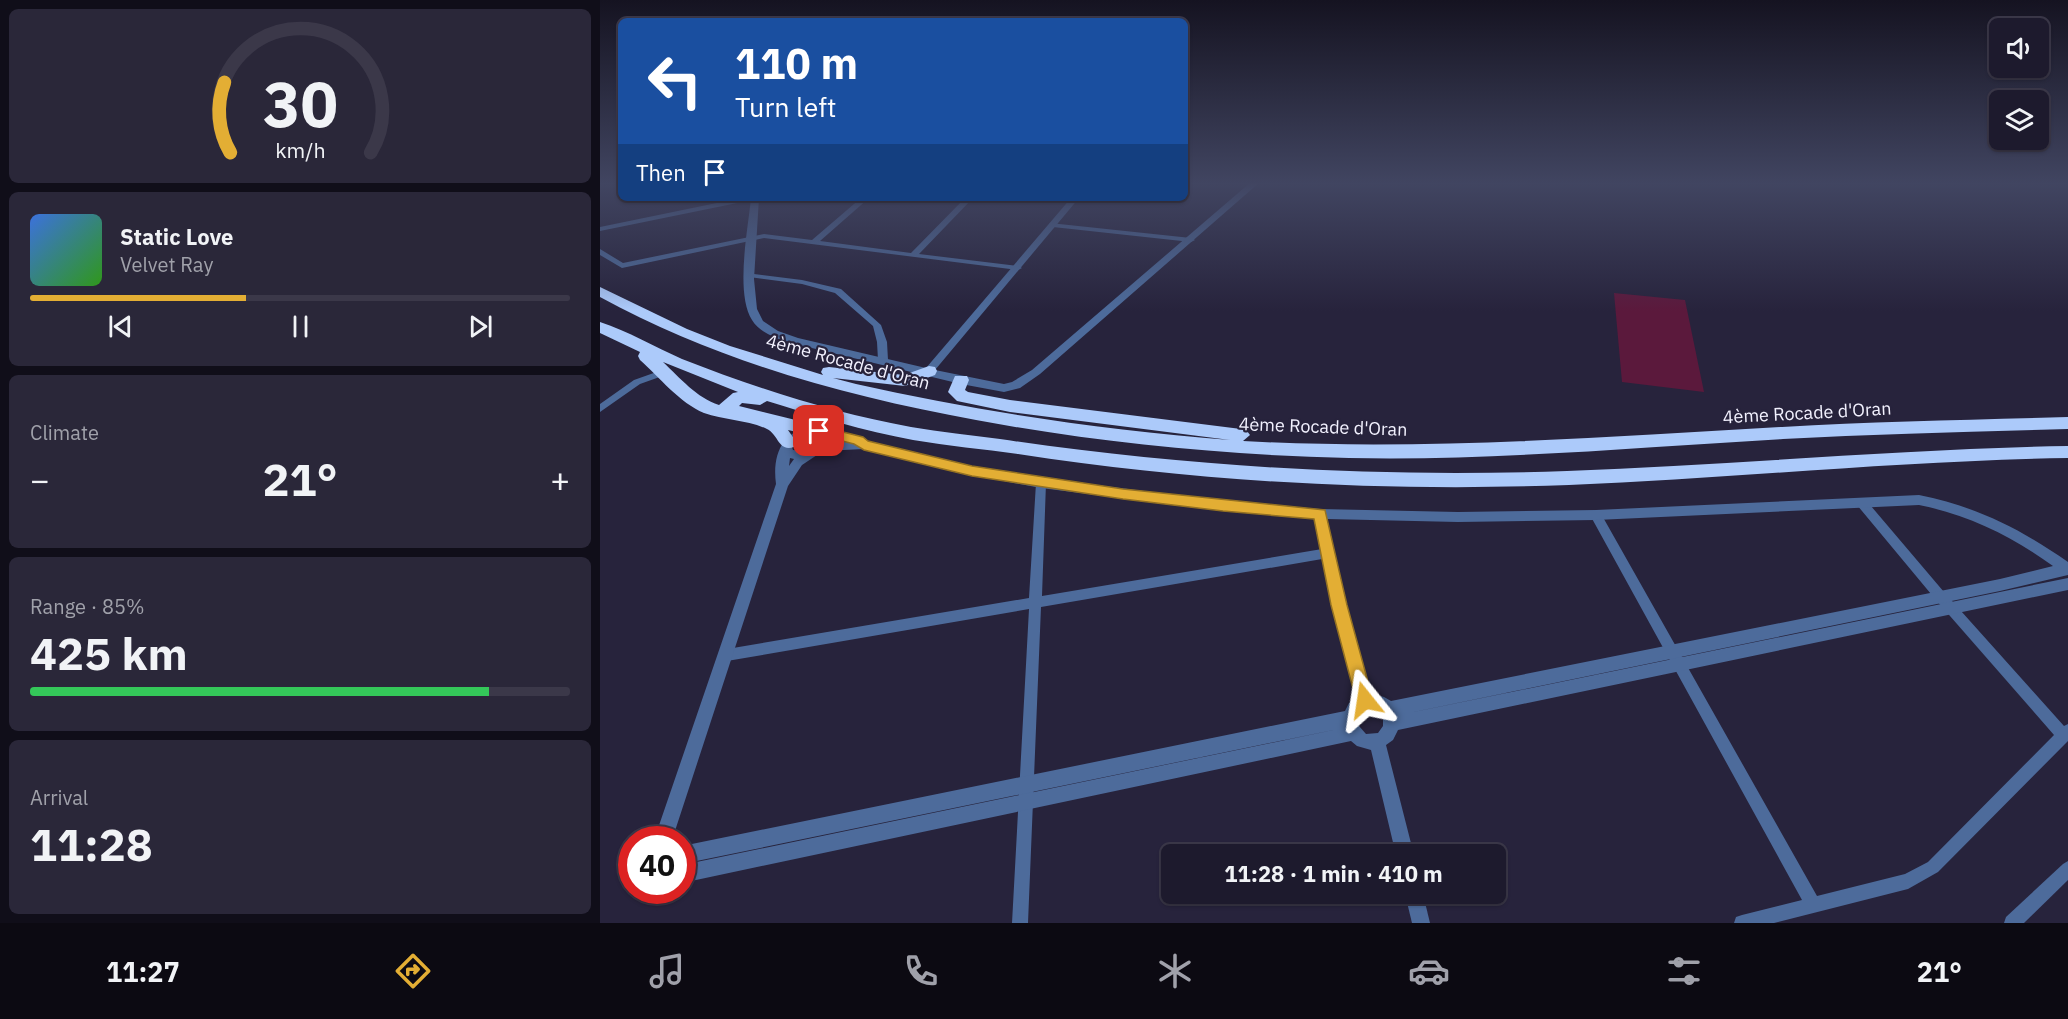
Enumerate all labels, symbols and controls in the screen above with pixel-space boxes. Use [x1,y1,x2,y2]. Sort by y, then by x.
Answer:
map controls [1989,18,2049,150]
button: sound [1989,18,2049,78]
text: 110 m [735,36,858,91]
icon: left [636,42,714,120]
text: 30 [263,63,337,144]
text: Turn left [735,89,836,124]
button: layers [1989,90,2049,150]
text: km/h [275,136,325,164]
icon: arrive [698,156,731,189]
text: Then [636,158,686,187]
text: Static Love [120,222,233,251]
text: Velvet Ray [120,251,213,278]
icon: previous [104,310,137,343]
icon: pause [284,310,317,343]
icon: next [464,310,497,343]
street label: 4ème Rocade d'Oran [764,329,933,394]
street label: 4ème Rocade d'Oran [1722,397,1892,428]
pin [793,405,844,456]
street label: 4ème Rocade d'Oran [1238,412,1408,441]
icon: arrive [802,414,835,447]
text: Climate [30,419,99,446]
text: 21° [262,450,338,508]
text: − [30,458,50,501]
text: + [550,458,570,501]
text: Range · 85% [30,593,145,620]
text: 425 km [30,624,188,682]
position arrow [1333,668,1397,732]
text: Arrival [30,784,88,811]
text: 11:28 [30,815,153,873]
speed limit sign: 40 [618,826,696,904]
text: 11:28 · 1 min · 410 m [1224,859,1443,888]
icon: directions [392,950,434,992]
icon: music [646,950,688,992]
icon: phone [900,950,942,992]
icon: climate [1154,950,1196,992]
icon: car [1408,950,1450,992]
icon: filters [1663,950,1705,992]
text: 11:27 [106,954,180,989]
text: 21° [1917,954,1962,989]

